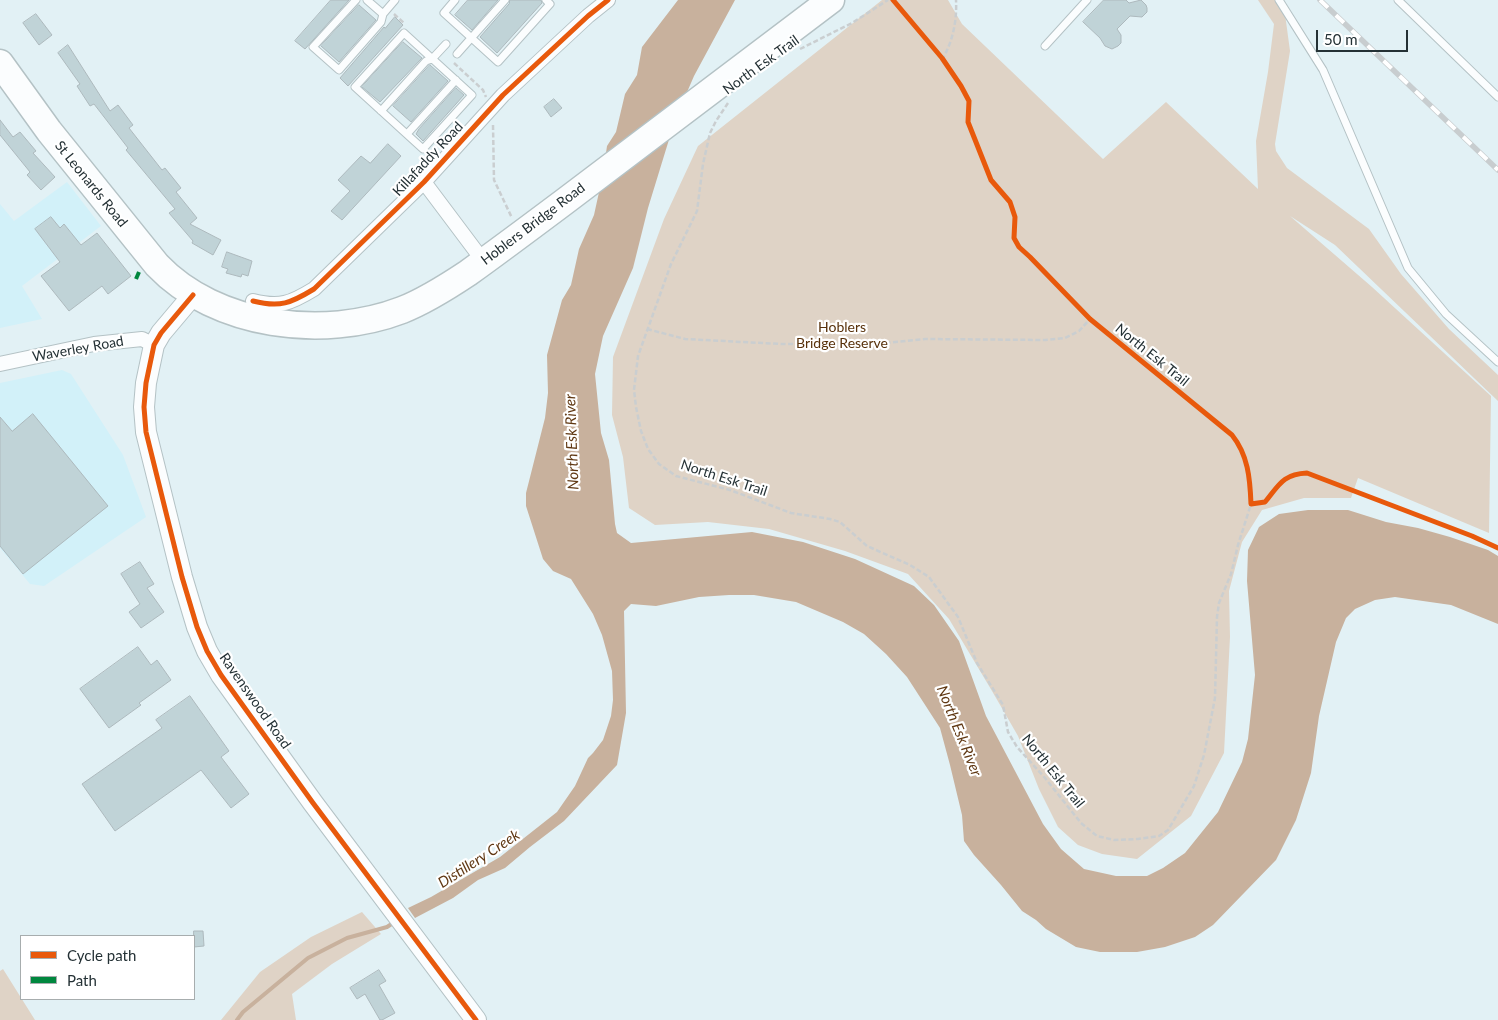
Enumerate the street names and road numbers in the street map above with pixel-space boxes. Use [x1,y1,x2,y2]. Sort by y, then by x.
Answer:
street label: North Esk Trail [720,32,802,98]
street label: Killafaddy Road [389,118,467,200]
street label: St Leonards Road [51,138,131,230]
street label: Hoblers Bridge Road [478,179,588,269]
street label: North Esk Trail [1112,320,1192,390]
street label: Waverley Road [31,333,125,365]
street label: North Esk Trail [679,456,769,500]
street label: Ravenswood Road [216,650,294,752]
street label: North Esk Trail [1018,731,1088,811]

